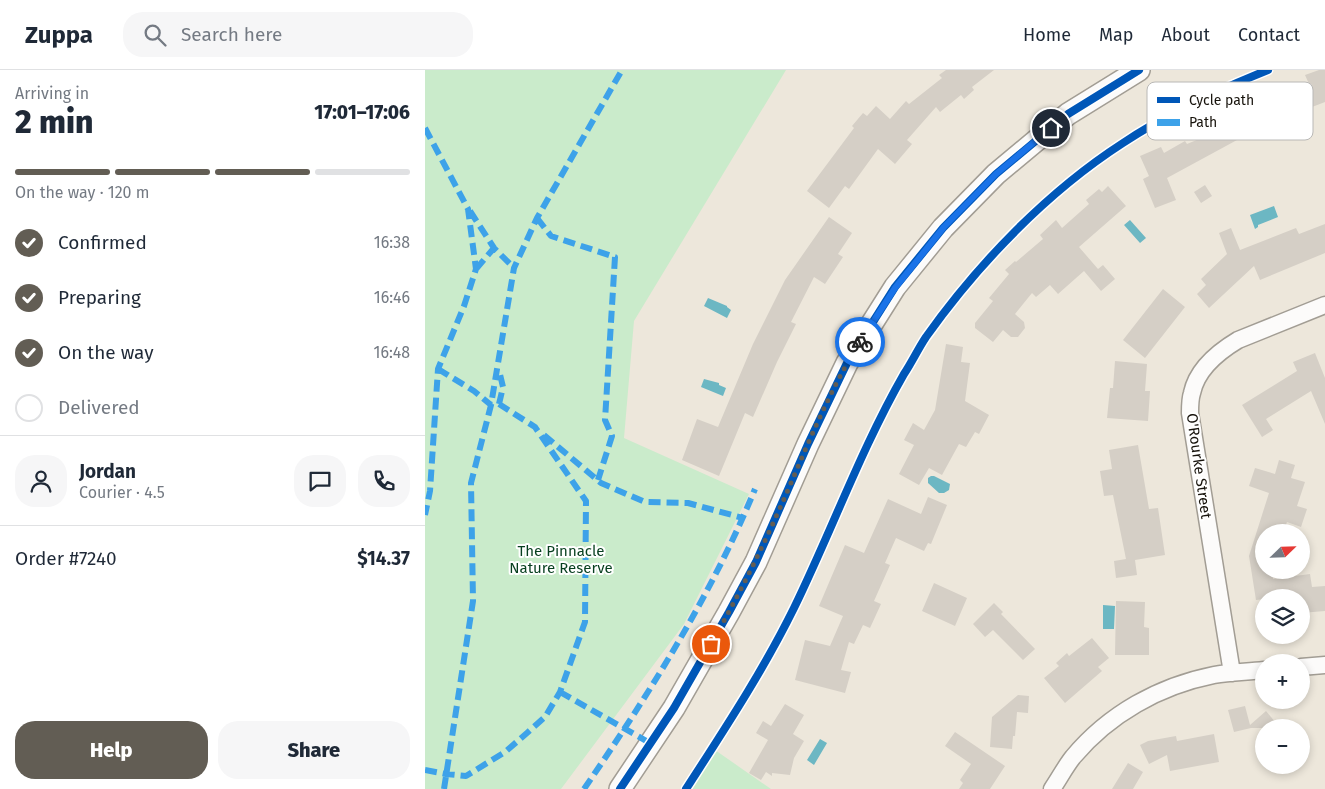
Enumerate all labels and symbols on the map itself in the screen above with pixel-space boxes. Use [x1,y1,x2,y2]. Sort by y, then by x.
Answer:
legend [1147,82,1313,140]
text: Cycle path [1189,92,1254,109]
pin [1030,107,1072,149]
text: Path [1189,114,1217,131]
courier [835,317,885,367]
street label: O'Rourke Street [1183,412,1215,520]
north arrow [1255,524,1310,579]
park label: The Pinnacle Nature Reserve [509,542,613,577]
pin [690,623,732,665]

